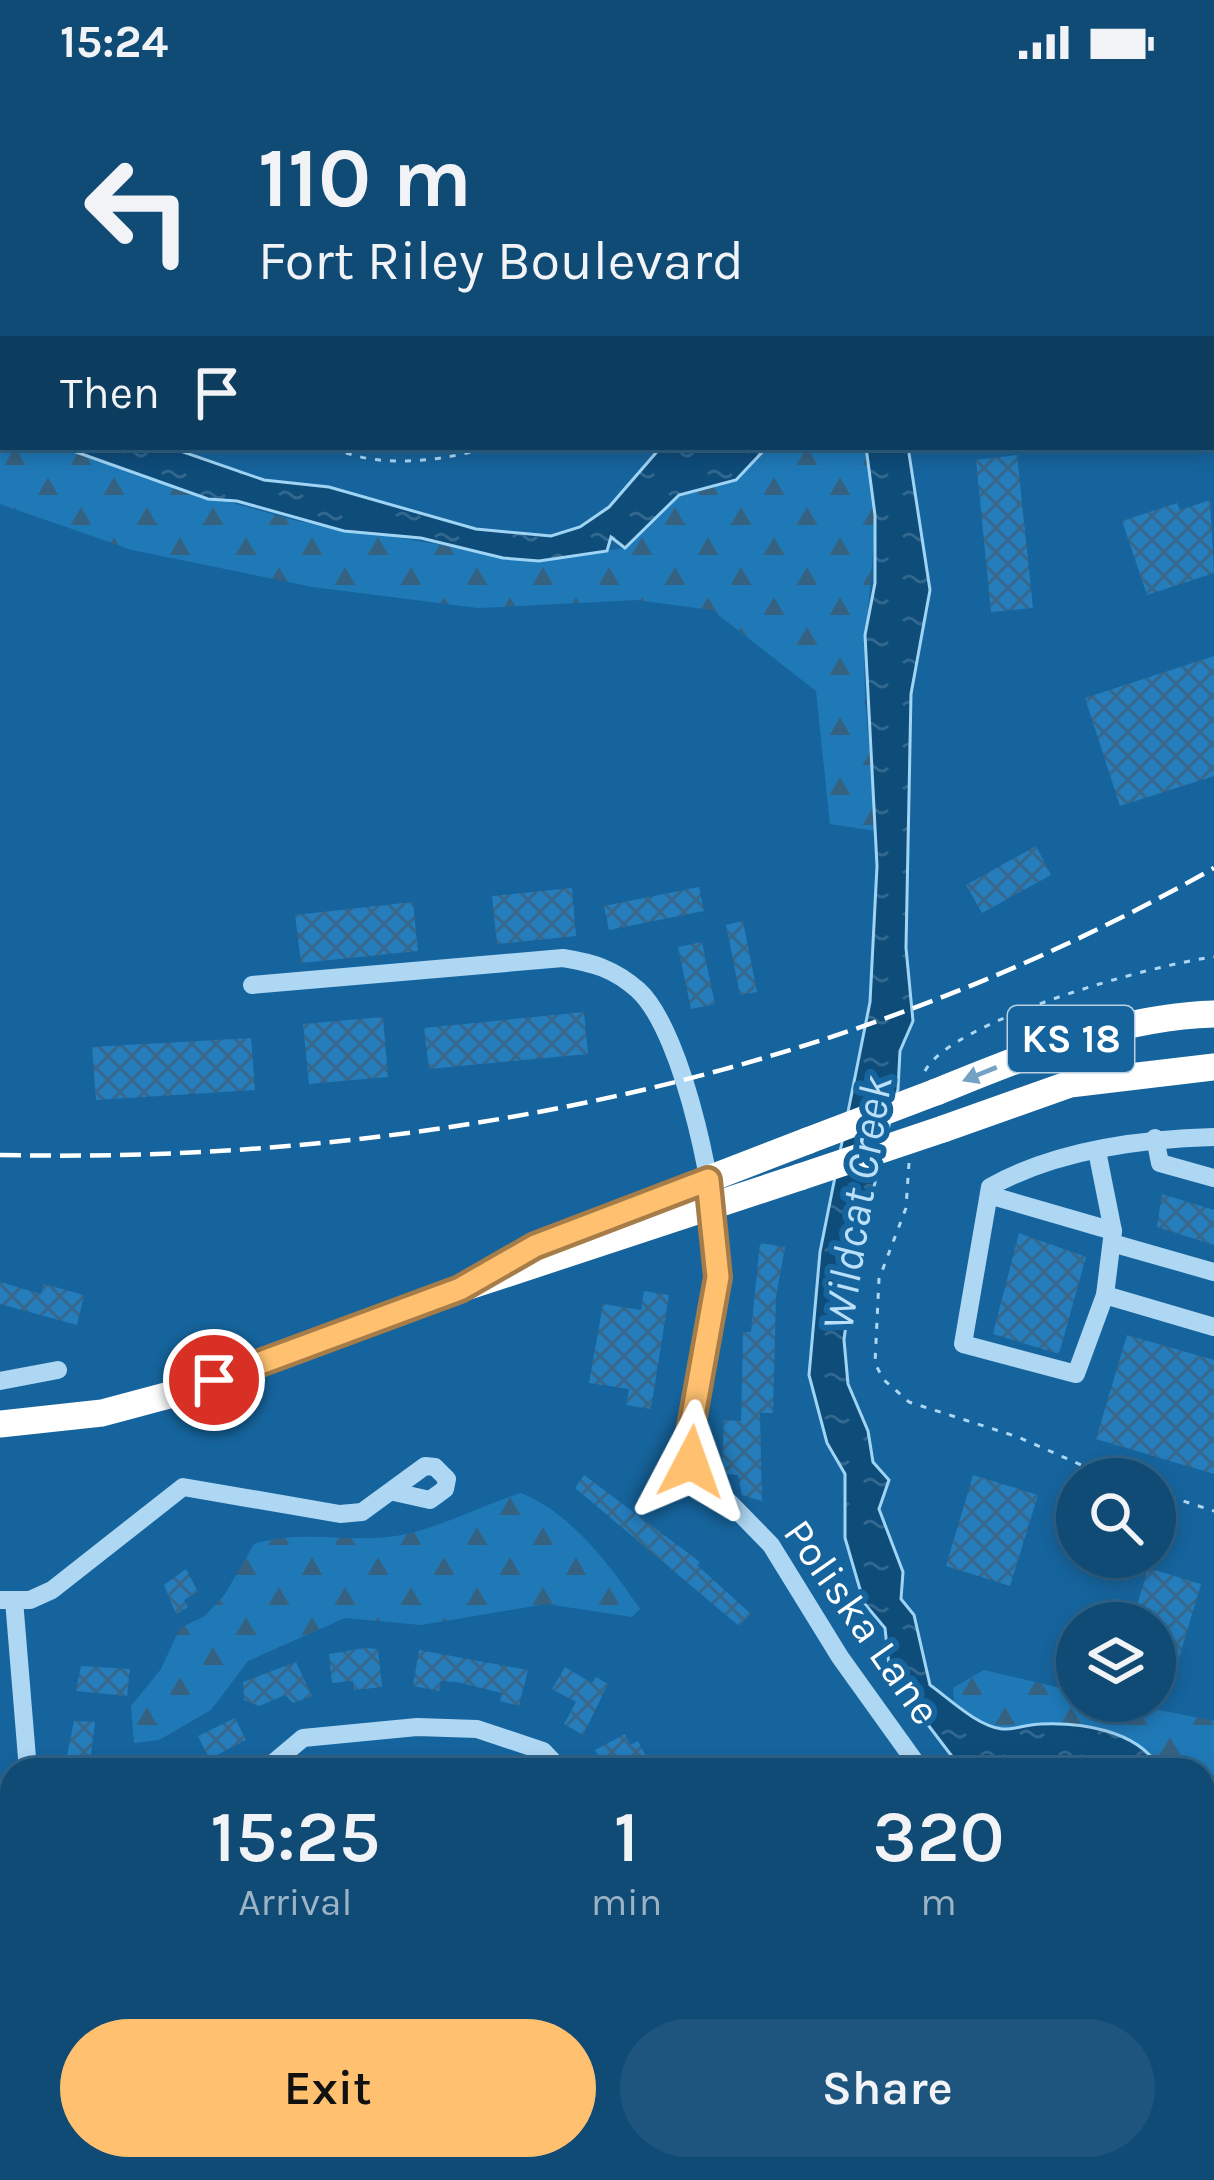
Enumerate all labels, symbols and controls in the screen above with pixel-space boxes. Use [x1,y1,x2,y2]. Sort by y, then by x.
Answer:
text: 15:24 [60,16,168,68]
text: 110 m [258,129,472,227]
icon: left [60,132,216,288]
text: Fort Riley Boulevard [258,229,744,293]
icon: arrive [184,360,250,426]
text: Then [60,367,160,419]
road number: KS 18 [1008,1006,1134,1072]
one-way arrow [962,1066,998,1085]
water label: Wildcat Creek [811,1071,903,1334]
pin [163,1329,265,1431]
icon: arrive [181,1347,247,1413]
position arrow [628,1399,754,1525]
map controls [1056,1458,1176,1722]
button: search [1056,1458,1176,1578]
street label: Poliska Lane [773,1510,951,1734]
button: layers [1056,1602,1176,1722]
text: 15:25 [210,1795,380,1879]
text: 1 [614,1795,639,1879]
text: 320 [873,1795,1005,1879]
text: Arrival [238,1879,352,1925]
text: min [591,1879,662,1925]
text: m [920,1879,957,1925]
button: Exit [60,2019,596,2157]
button: Share [620,2019,1155,2157]

